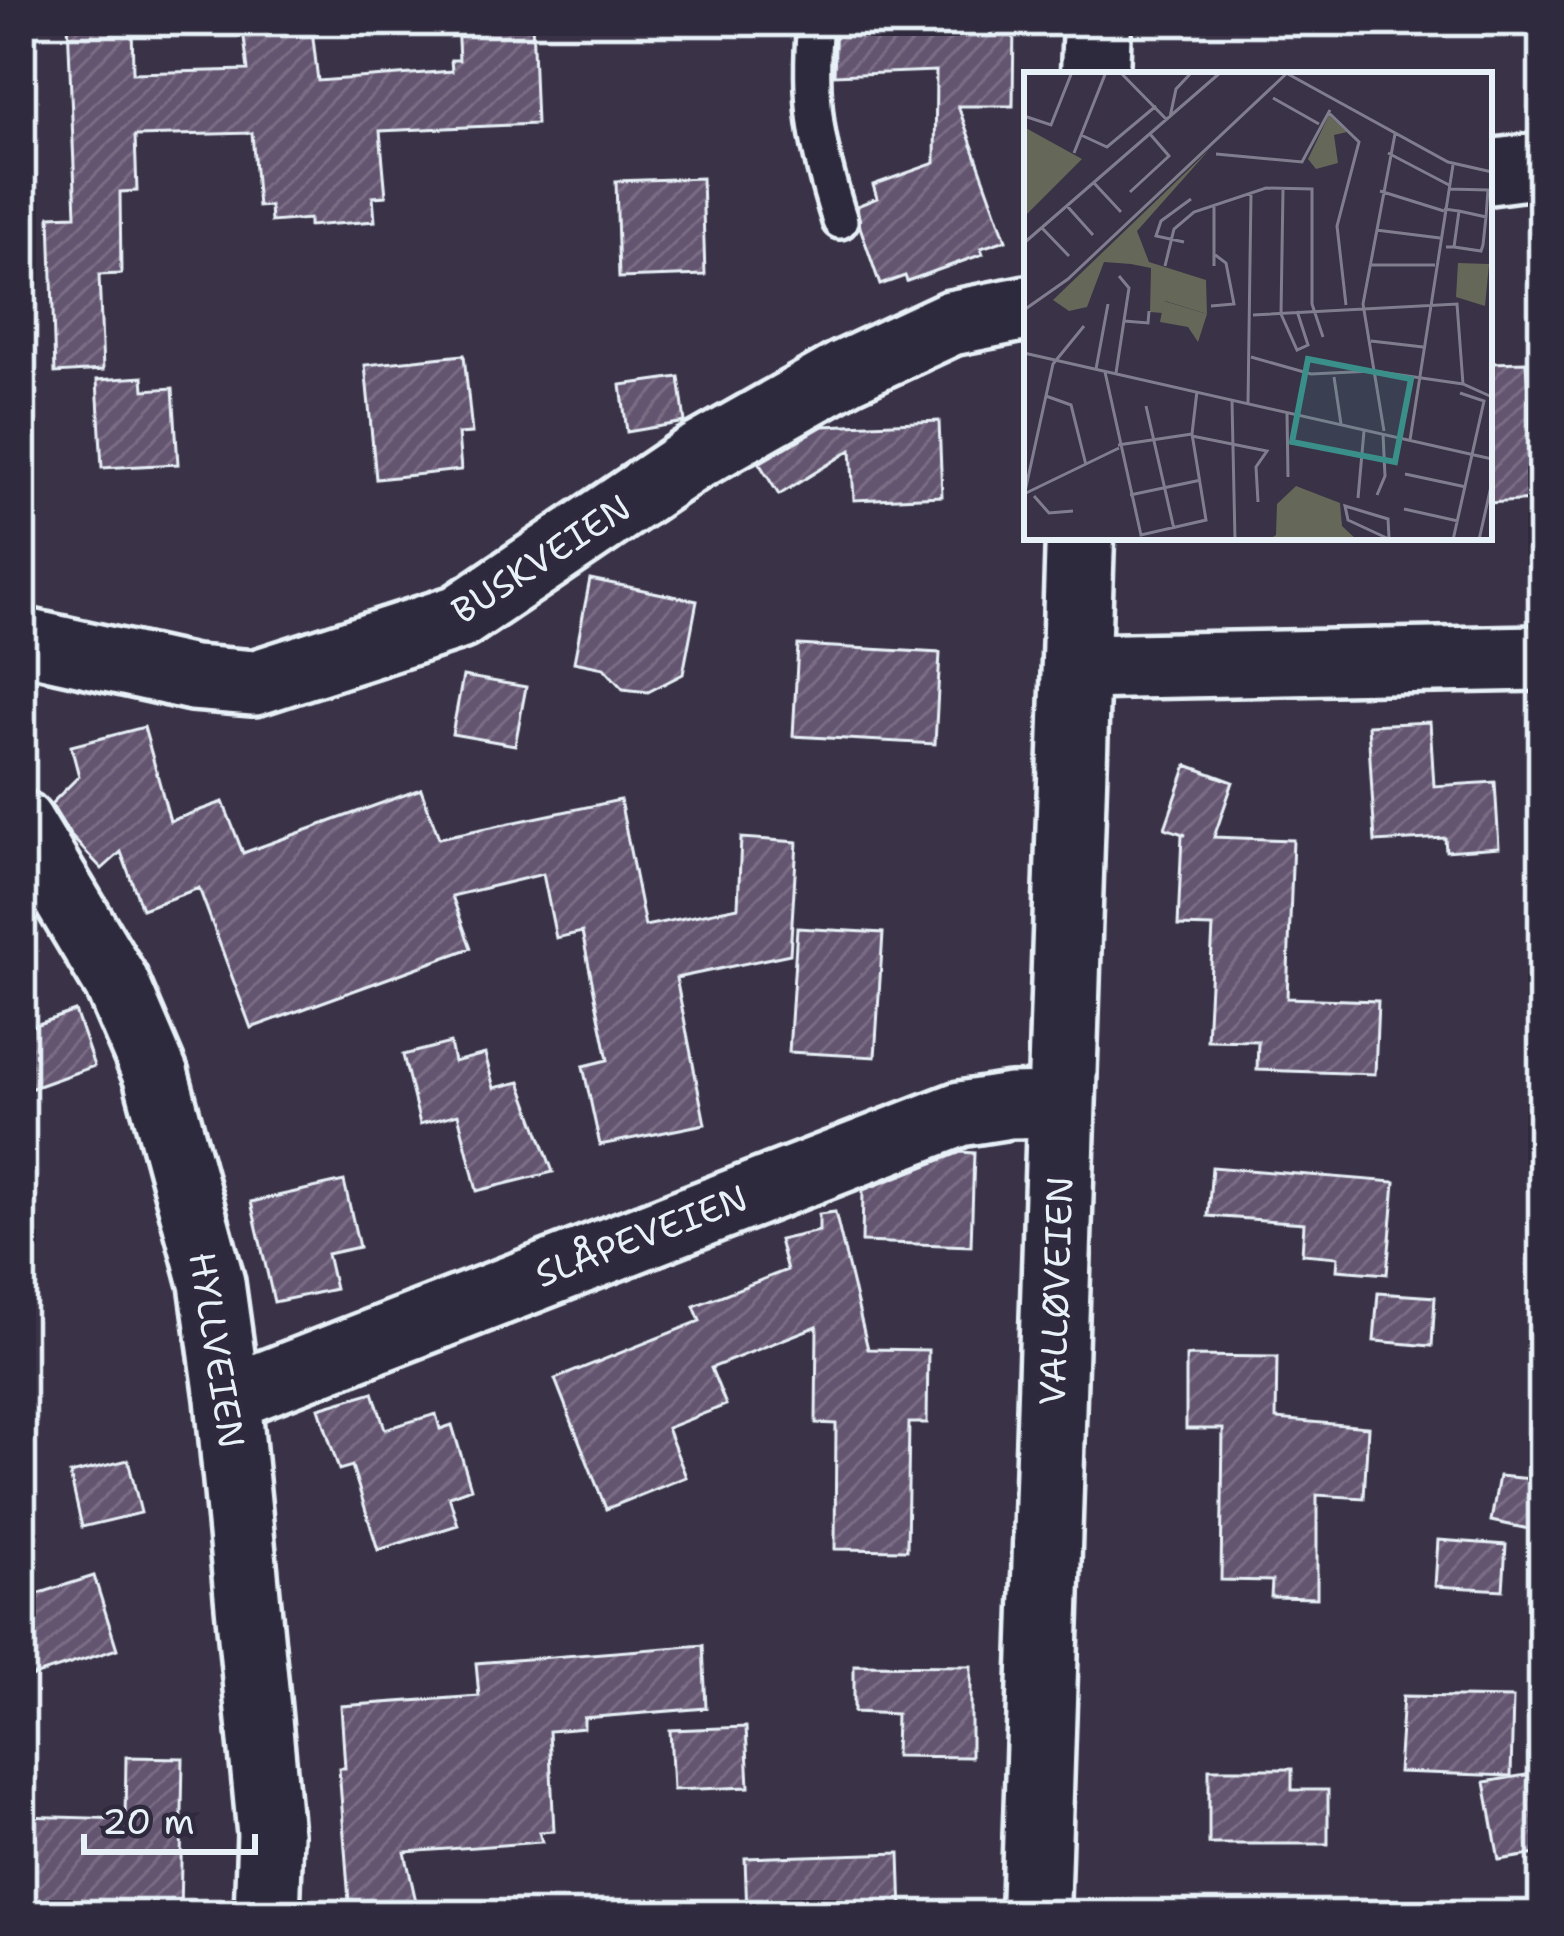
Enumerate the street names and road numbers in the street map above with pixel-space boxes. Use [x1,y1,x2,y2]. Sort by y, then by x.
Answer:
street label: BUSKVEIEN [442,483,640,635]
street label: SLÅPEVEIEN [528,1173,754,1299]
street label: VALLØVEIEN [1028,1176,1084,1406]
street label: HYLLVEIEN [177,1248,257,1452]

